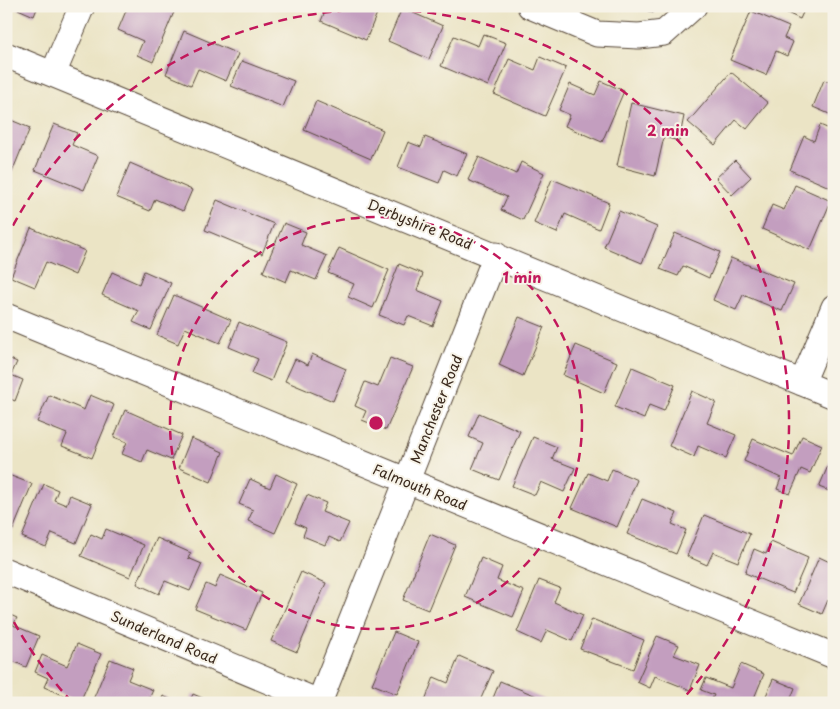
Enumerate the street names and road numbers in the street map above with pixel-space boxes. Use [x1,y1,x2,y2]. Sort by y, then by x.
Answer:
street label: Derbyshire Road [364,193,476,255]
street label: Manchester Road [405,351,467,467]
street label: Falmouth Road [370,458,470,516]
street label: Sunderland Road [107,605,221,669]

